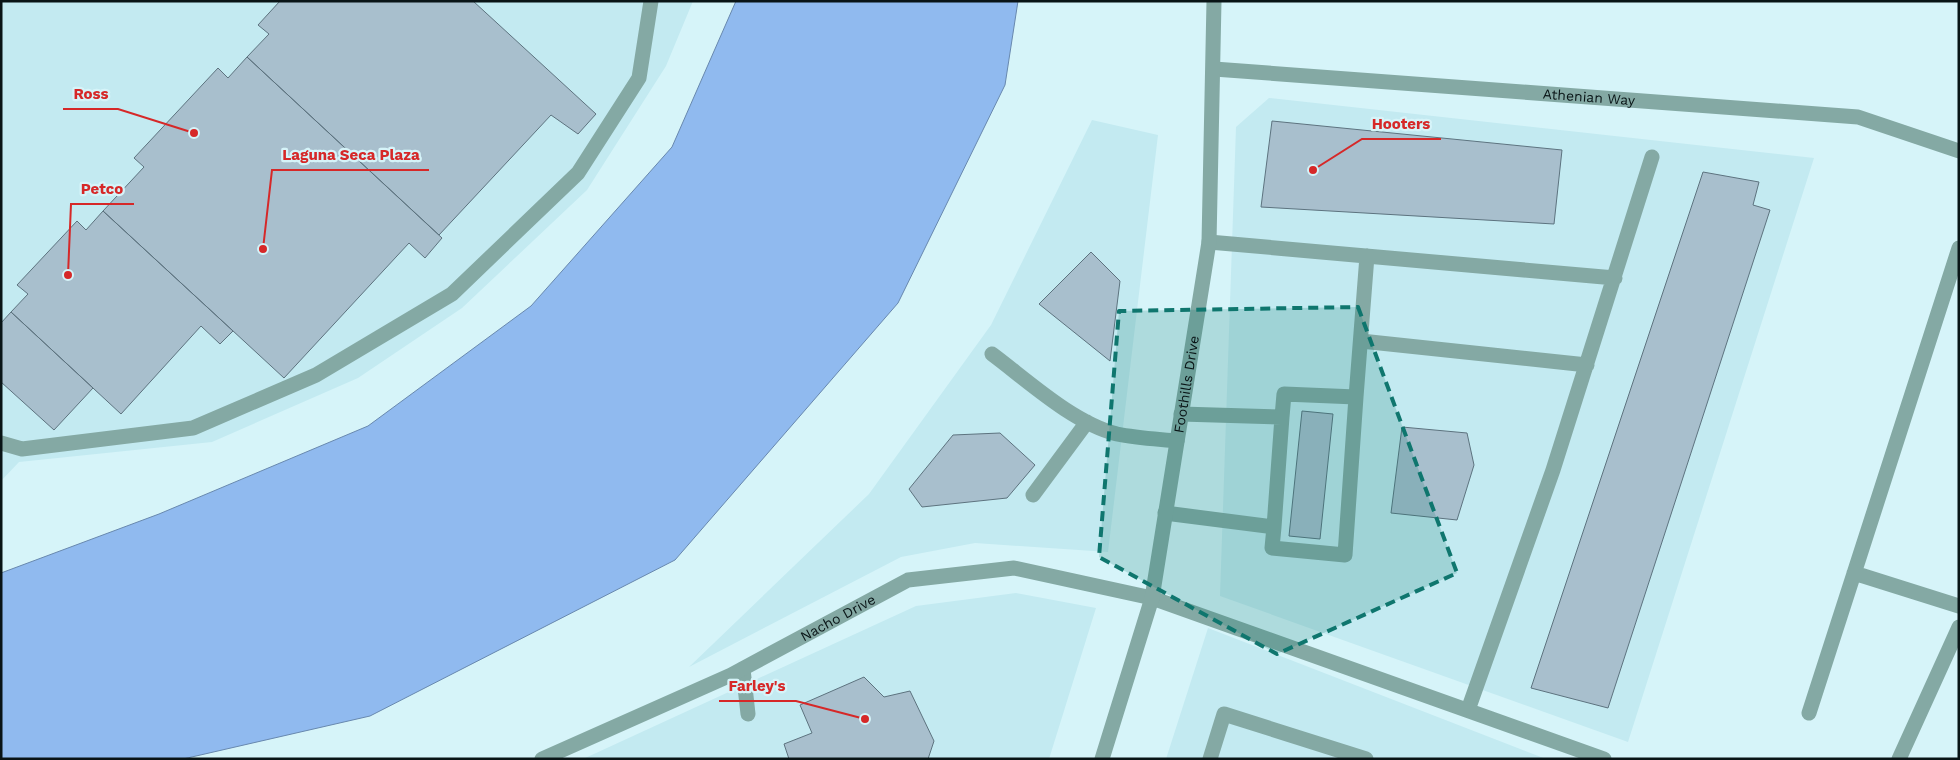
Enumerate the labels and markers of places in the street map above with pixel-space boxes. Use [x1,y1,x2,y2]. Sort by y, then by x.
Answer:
callout: Ross [63,79,118,109]
callout: Hooters [1362,109,1441,139]
callout: Laguna Seca Plaza [272,140,429,170]
callout: Petco [71,174,134,204]
callout: Farley's [719,671,796,701]

